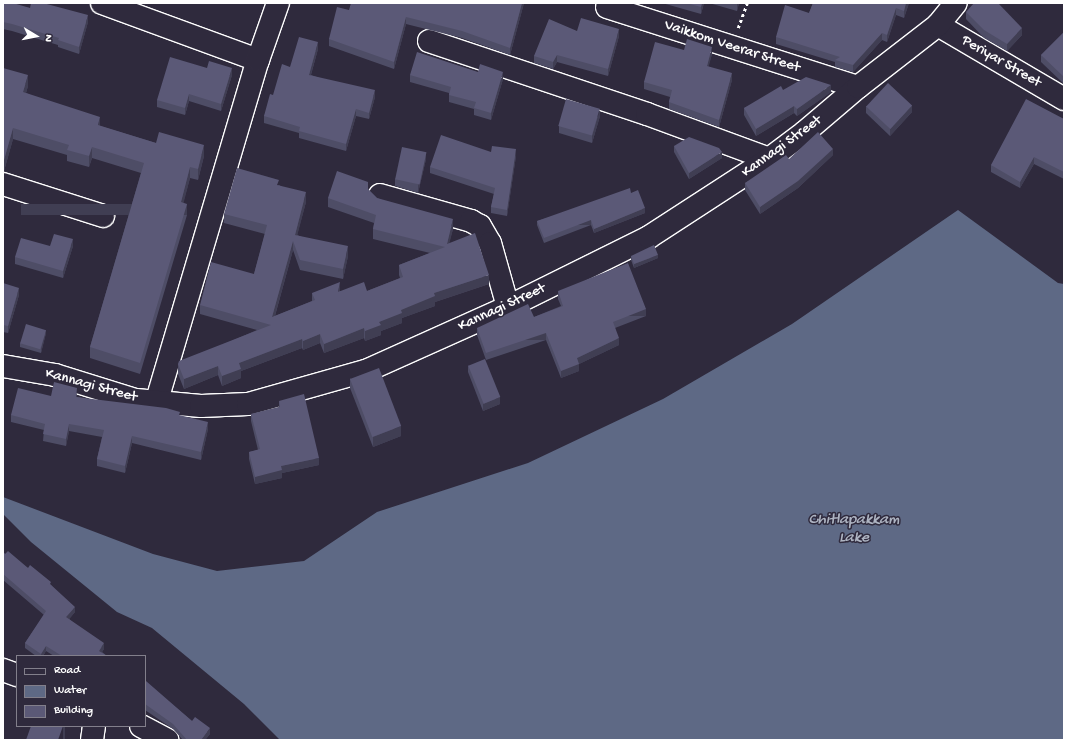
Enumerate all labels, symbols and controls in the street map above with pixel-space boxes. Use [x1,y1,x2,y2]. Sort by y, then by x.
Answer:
north arrow [16,16,56,56]
street label: Vaikkom Veerar Street [662,17,802,77]
street label: Periyar Street [958,32,1044,92]
text: N [41,34,54,43]
street label: Kannagi Street [738,112,826,182]
street label: Kannagi Street [455,280,549,336]
street label: Kannagi Street [43,365,139,407]
water label: Chitlapakkam Lake [809,511,899,549]
legend [16,655,146,727]
text: Road [54,664,80,678]
text: Water [54,684,86,698]
text: Building [54,704,93,718]

